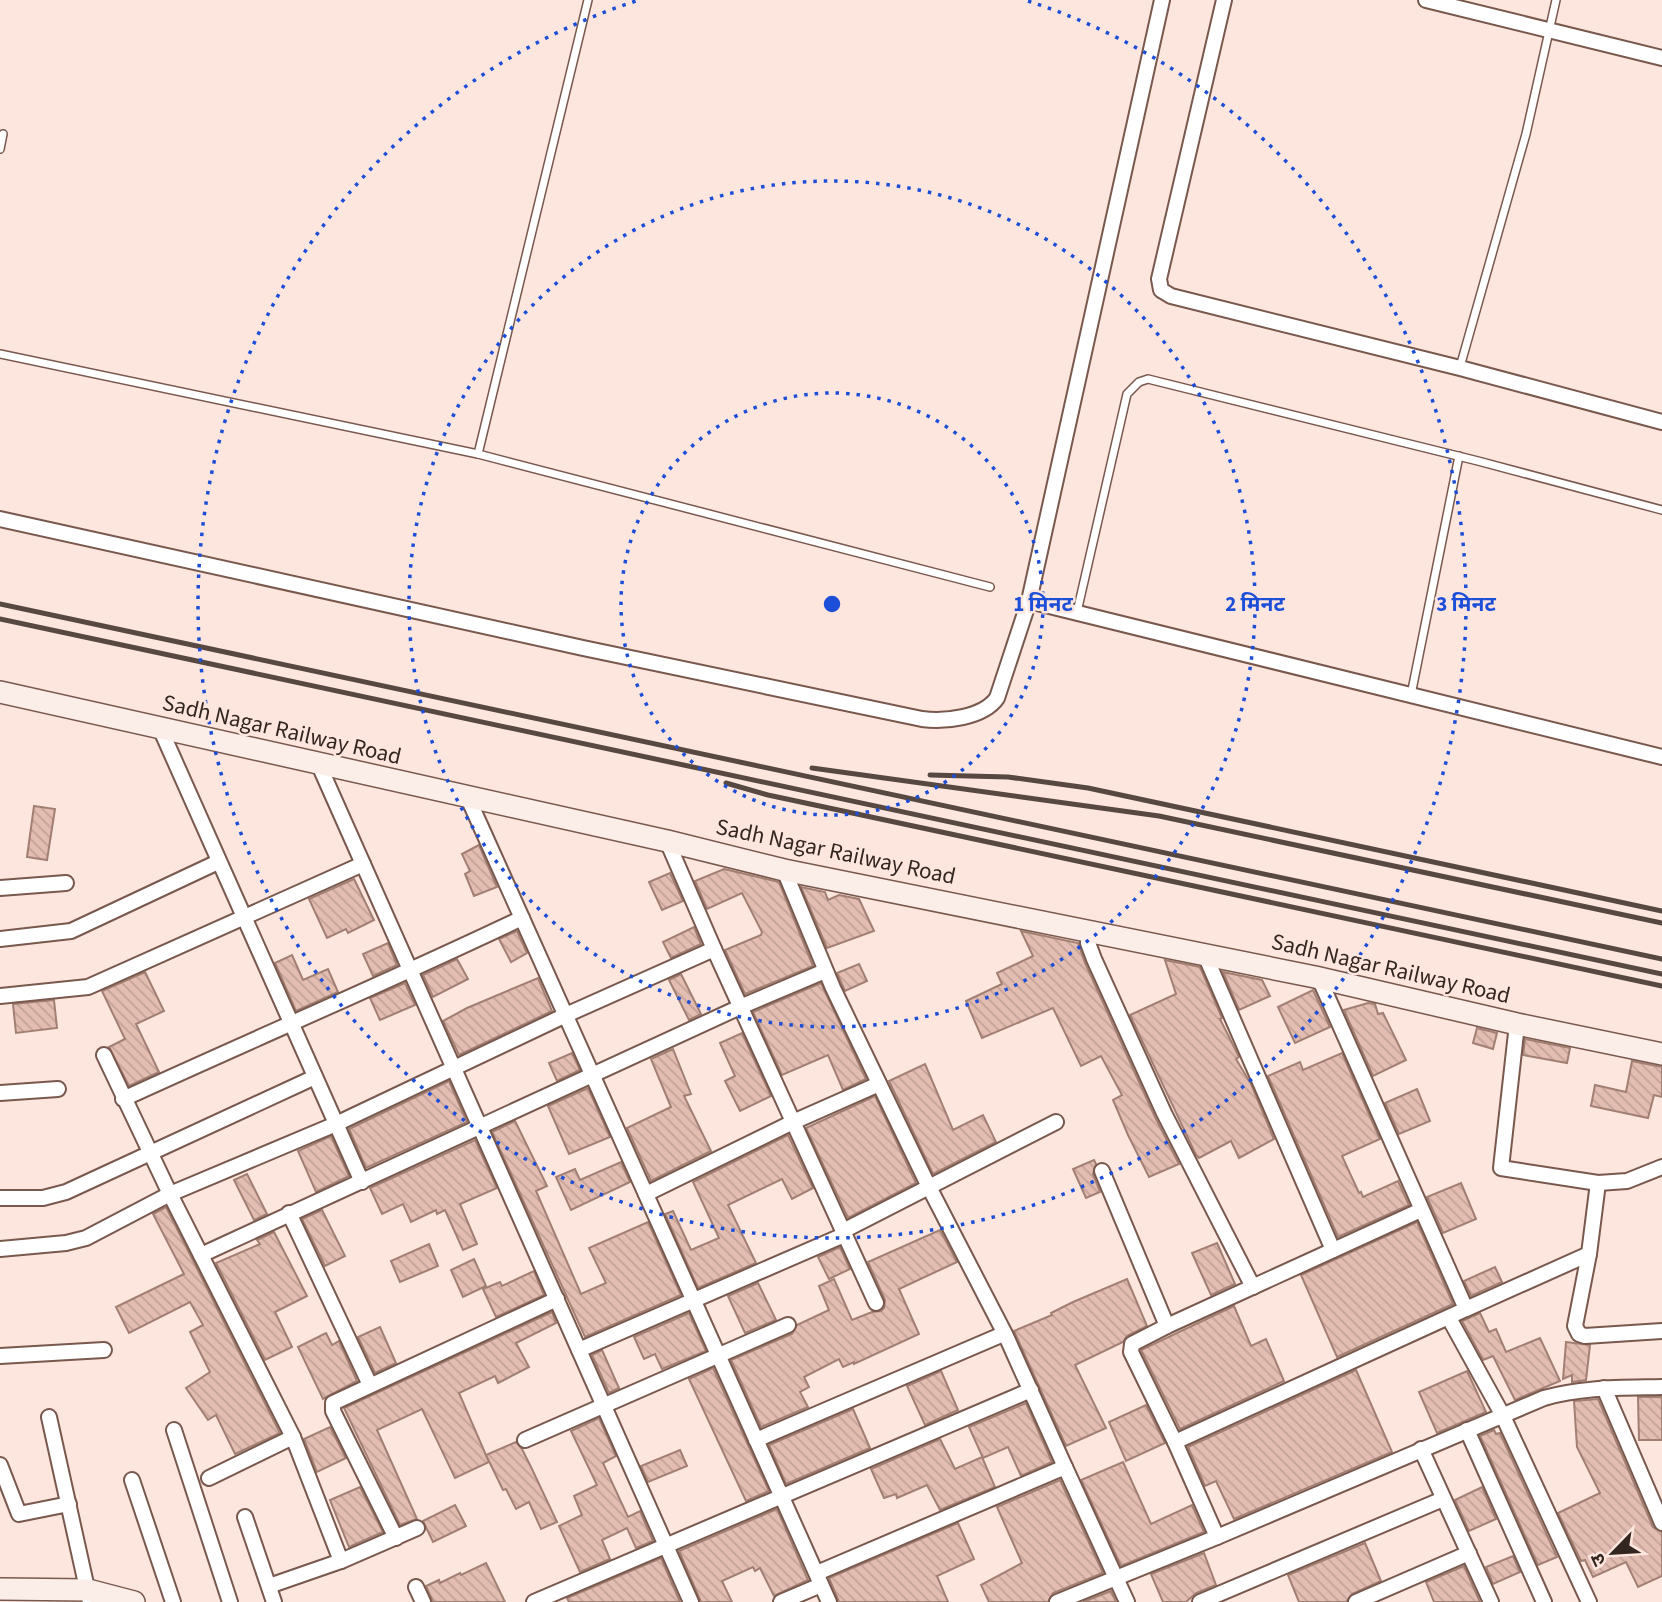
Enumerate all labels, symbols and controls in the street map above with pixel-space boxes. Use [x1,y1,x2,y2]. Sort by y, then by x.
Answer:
text: 1 मिनट [1013,589,1073,619]
text: 2 मिनट [1225,589,1285,619]
text: 3 मिनट [1436,589,1496,619]
centre of rings [820,592,844,616]
street label: Sadh Nagar Railway Road [159,686,405,773]
street label: Sadh Nagar Railway Road [713,810,959,893]
street label: Sadh Nagar Railway Road [1268,925,1514,1012]
north arrow [1578,1518,1648,1588]
text: उ [1584,1548,1614,1570]

